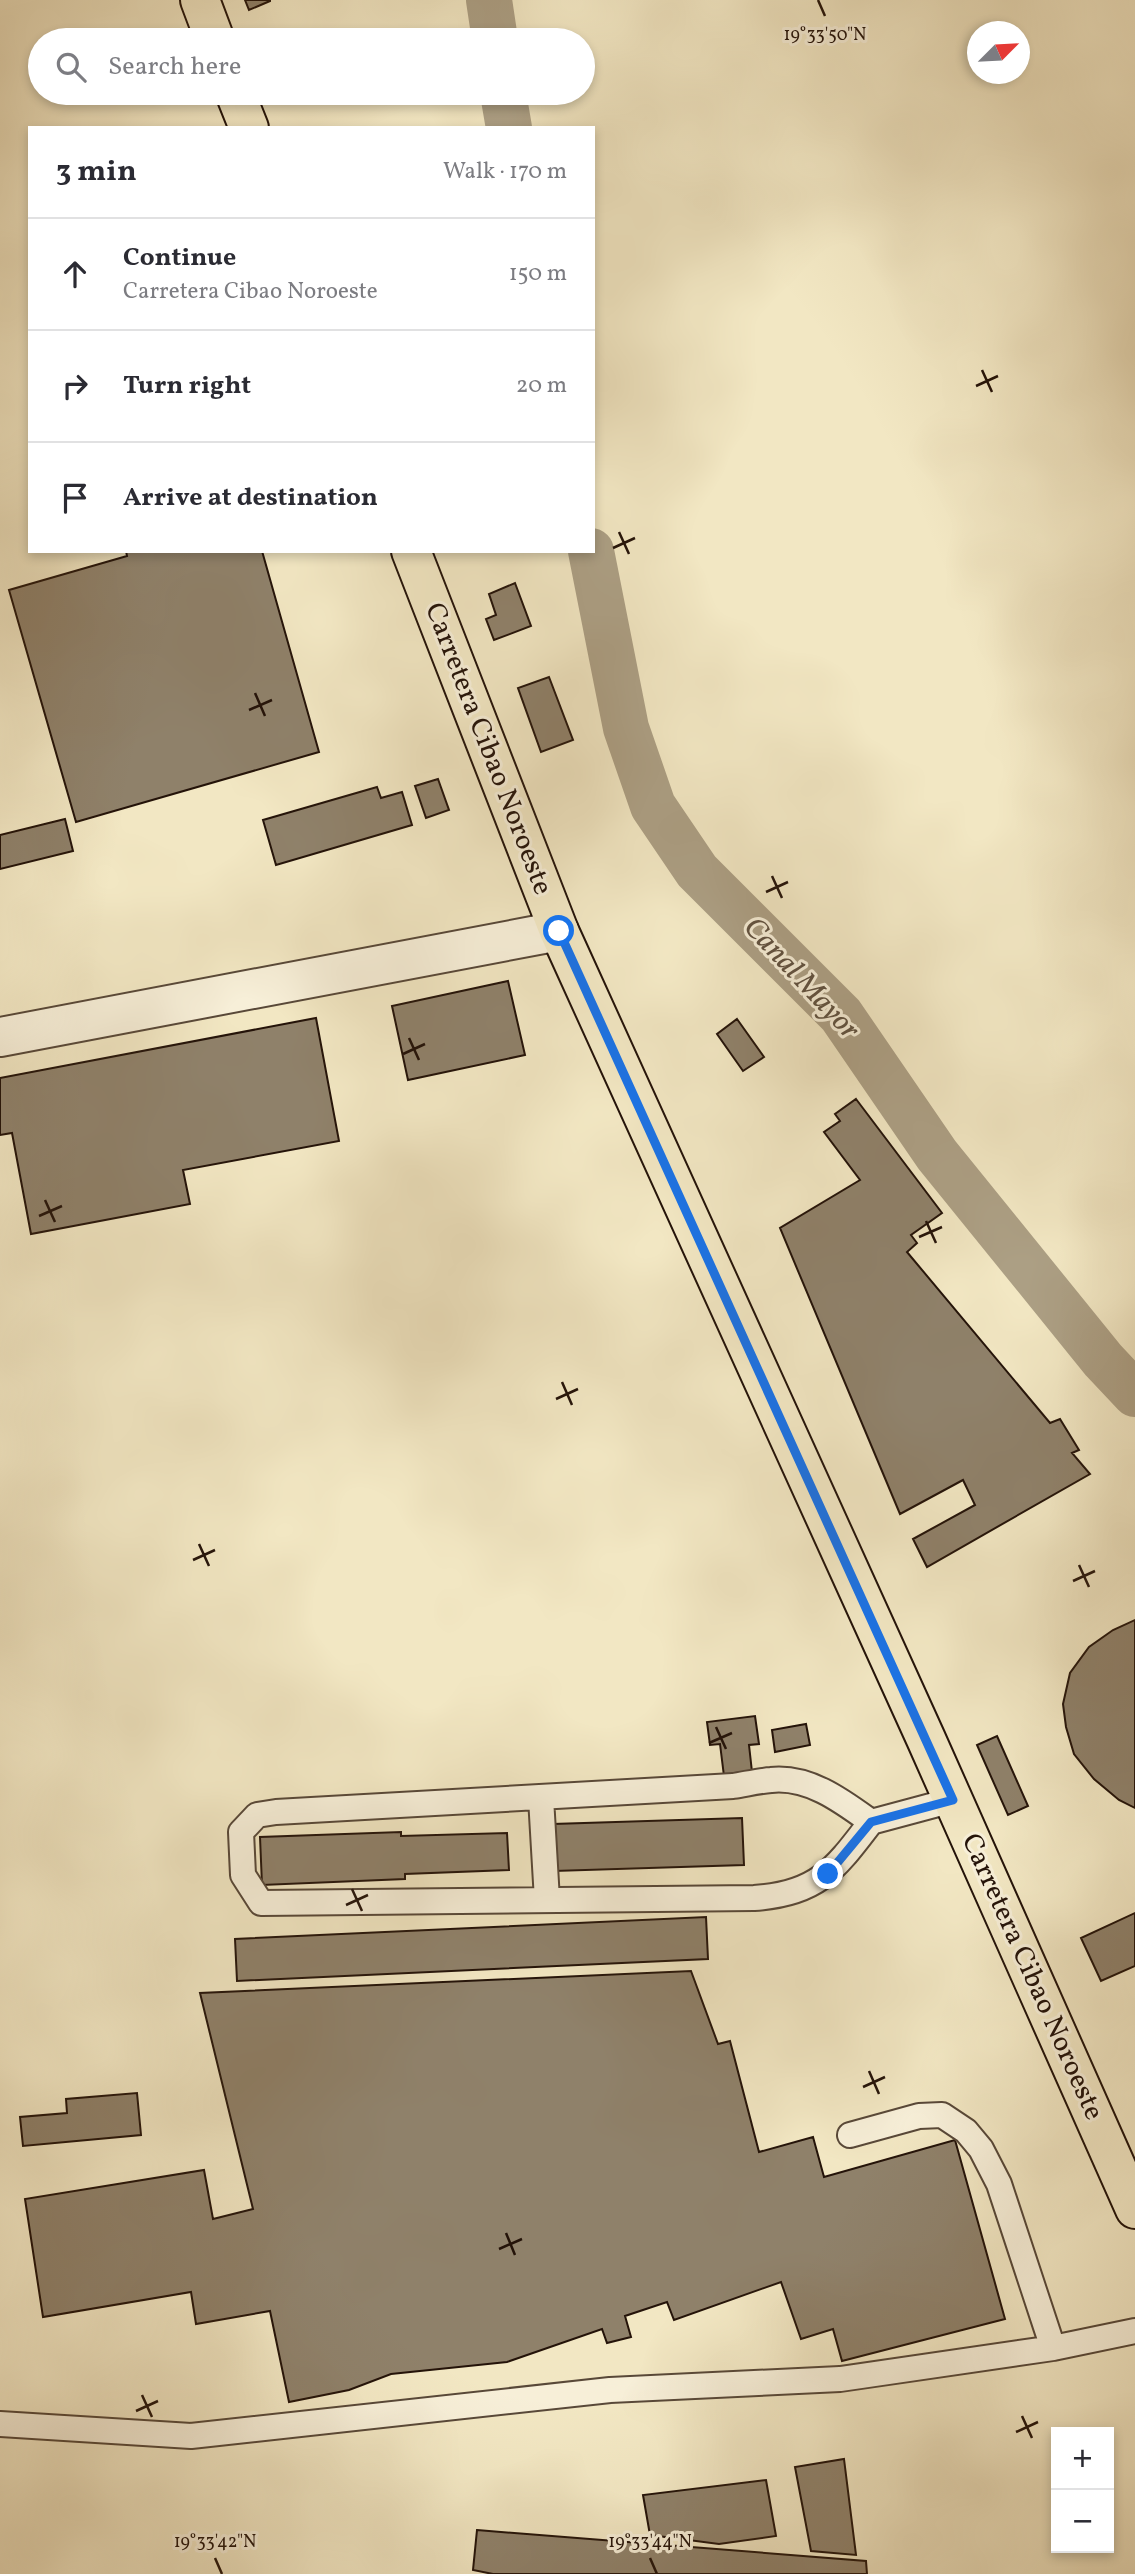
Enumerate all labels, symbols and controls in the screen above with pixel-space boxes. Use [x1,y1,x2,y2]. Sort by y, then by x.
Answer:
north arrow [967,21,1030,84]
text: 19°33'50"N [784,23,866,48]
search box [28,28,595,105]
icon: search [52,48,90,86]
text: Search here [108,49,241,85]
text: 3 min [56,151,137,193]
text: Walk · 170 m [443,156,567,188]
text: Continue [123,240,236,276]
icon: ahead [56,255,94,293]
text: 150 m [509,258,567,290]
text: Carretera Cibao Noroeste [123,276,378,308]
icon: right [56,367,94,405]
text: Turn right [123,368,251,404]
text: 20 m [516,370,567,402]
icon: arrive [56,479,94,517]
text: Arrive at destination [123,480,378,516]
street label: Carretera Cibao Noroeste [414,597,562,901]
water label: Canal Mayor [733,908,869,1050]
route start [543,915,574,946]
street label: Carretera Cibao Noroeste [951,1828,1113,2126]
route end [812,1858,843,1889]
map controls [1051,2427,1114,2553]
button: + [1051,2427,1114,2490]
button: − [1051,2490,1114,2553]
text: 19°33'42"N [174,2530,256,2555]
text: 19°33'44"N [608,2530,692,2555]

